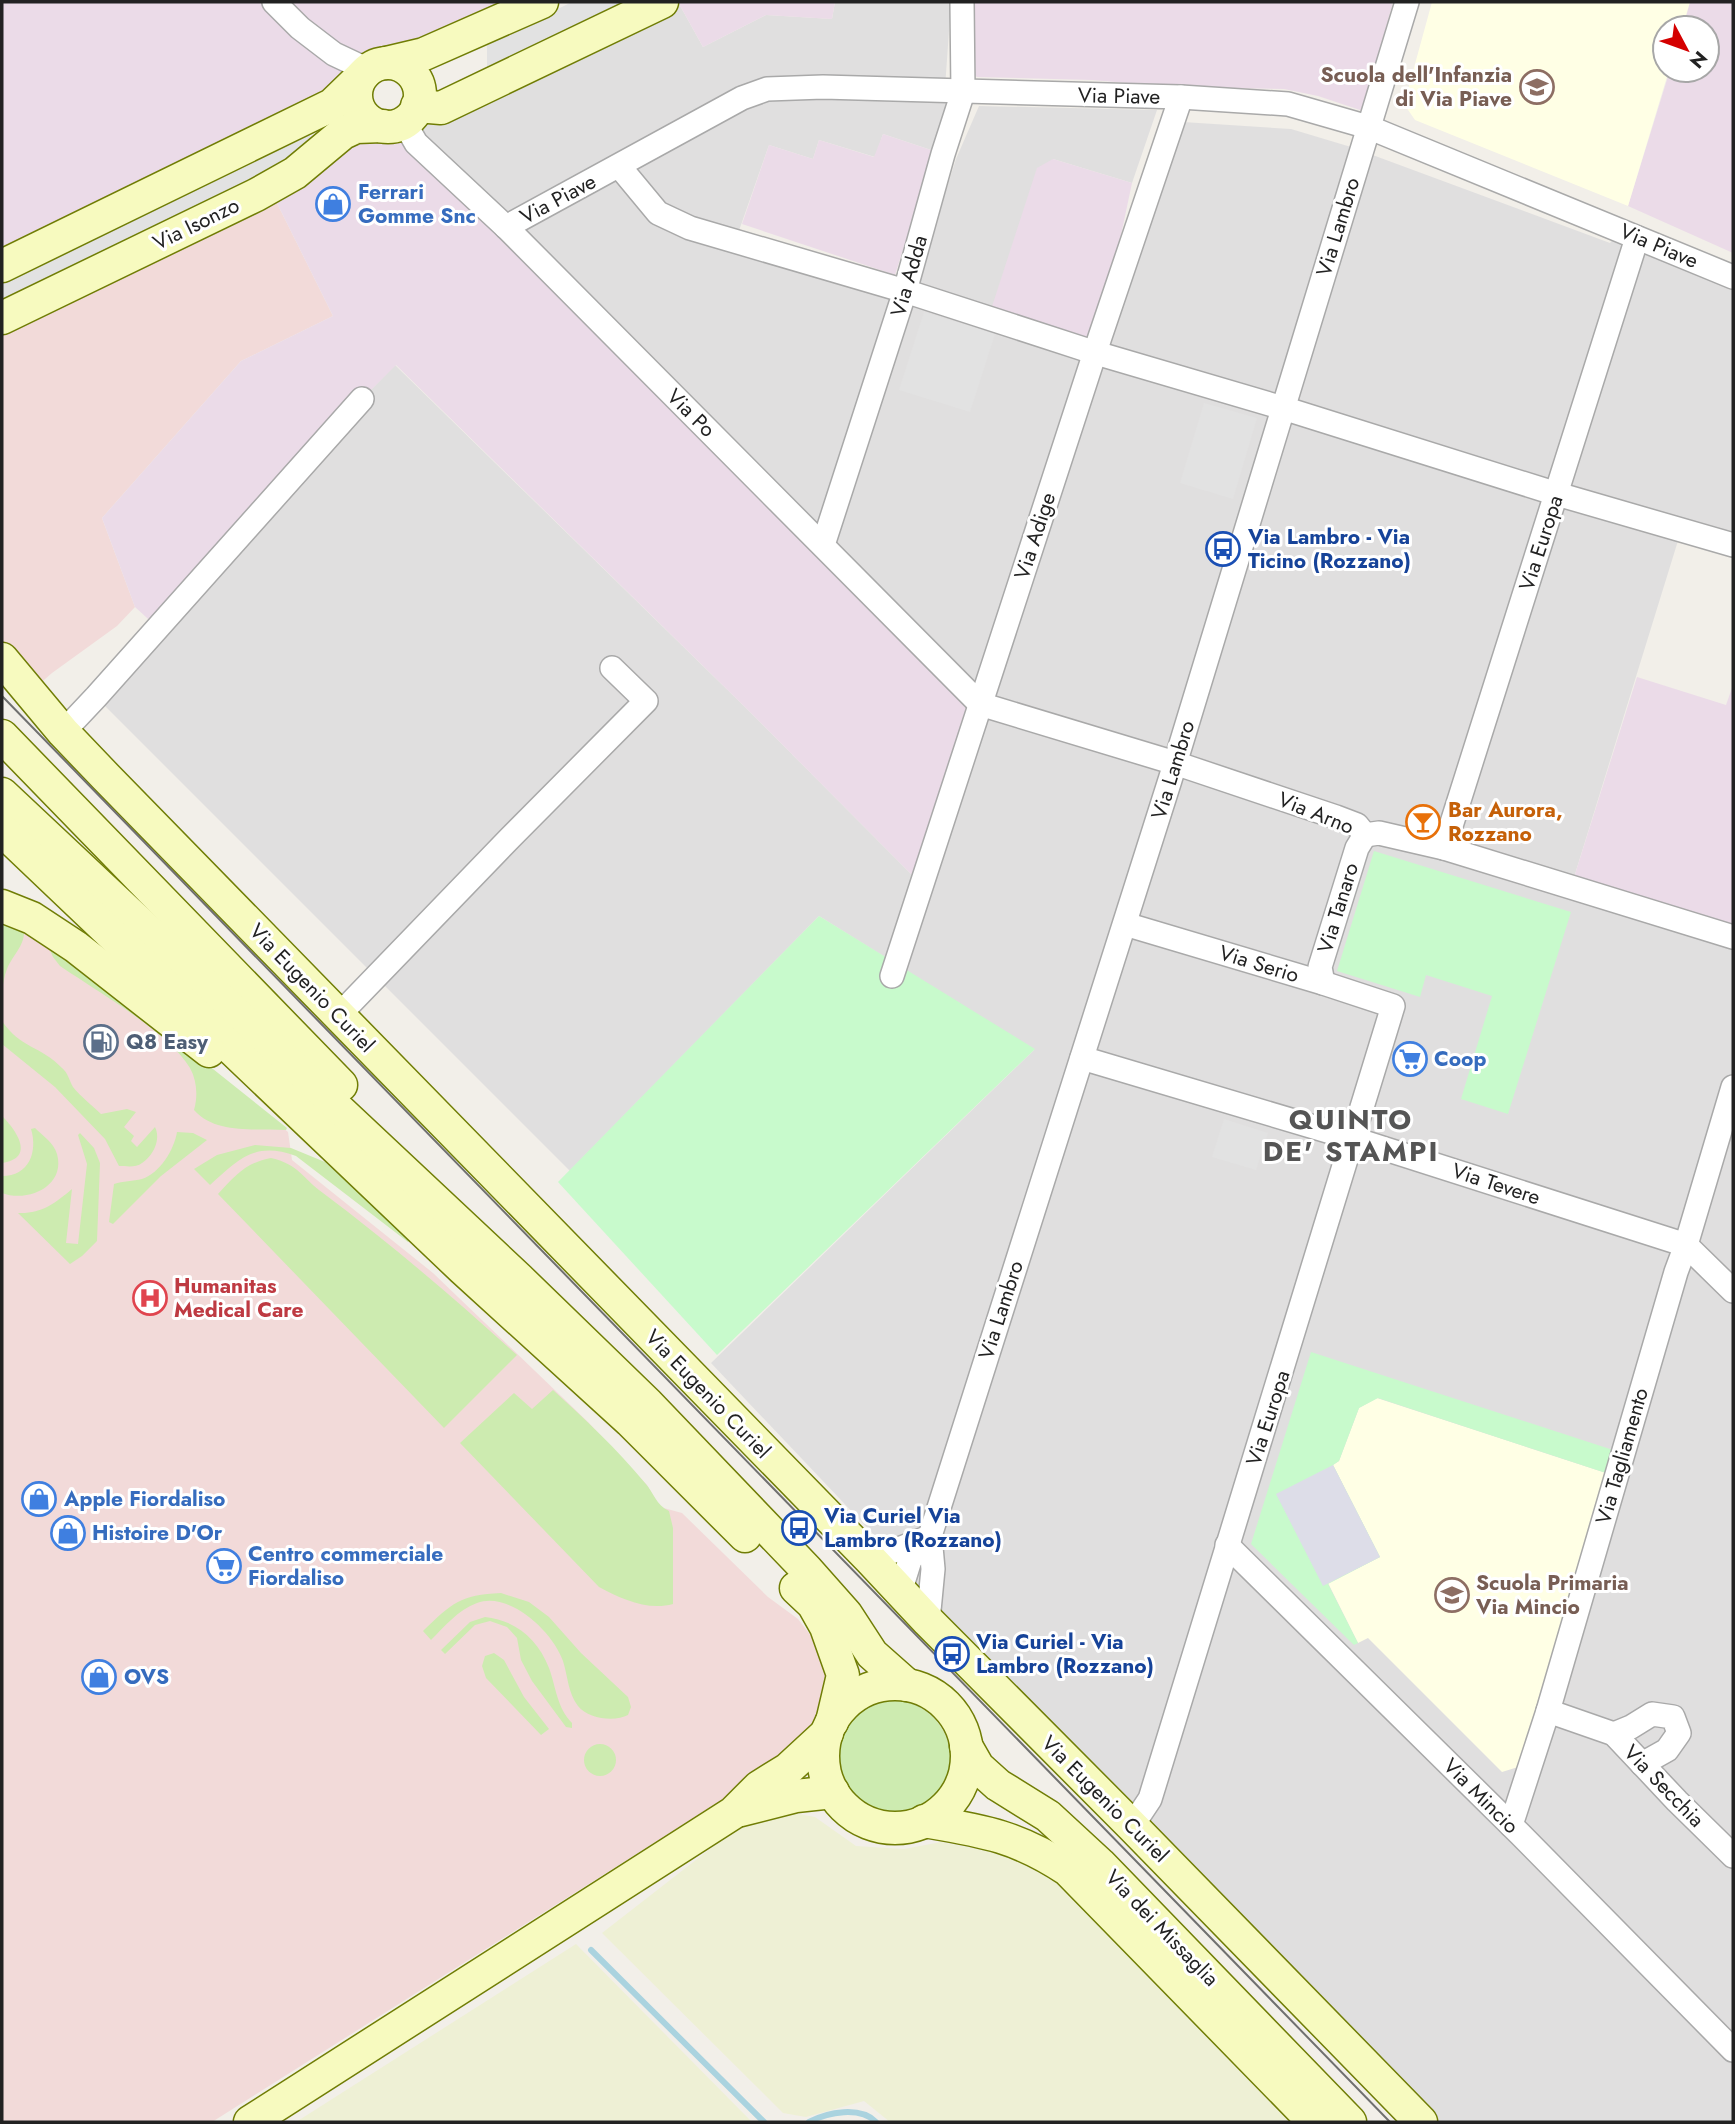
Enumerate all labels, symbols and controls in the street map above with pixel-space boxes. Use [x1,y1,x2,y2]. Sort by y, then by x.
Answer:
north arrow [1651,14,1721,84]
text: N [1683,45,1714,74]
place label: Scuola dell'Infanzia di Via Piave [1320,60,1512,114]
school or university icon: Scuola dell'Infanzia di Via Piave [1518,68,1556,106]
street label: Via Piave [1078,80,1161,112]
street label: Via Piave [515,166,602,232]
street label: Via Lambro [1309,174,1367,280]
place label: Ferrari Gomme Snc [358,177,476,231]
shop icon: Ferrari Gomme Snc [314,185,352,223]
street label: Via Isonzo [148,190,244,258]
street label: Via Piave [1615,216,1703,276]
street label: Via Adda [883,232,935,320]
street label: Via Po [660,382,722,444]
street label: Via Adige [1007,488,1063,583]
street label: Via Europa [1511,491,1571,595]
place label: Via Lambro - Via Ticino (Rozzano) [1247,522,1411,576]
bus stop icon: Via Lambro - Via Ticino (Rozzano) [1204,530,1242,568]
street label: Via Lambro [1144,717,1202,823]
street label: Via Arno [1274,784,1358,842]
place label: Bar Aurora, Rozzano [1448,795,1563,849]
bar icon: Bar Aurora, Rozzano [1404,803,1442,841]
street label: Via Tanaro [1310,859,1366,957]
street label: Via Eugenio Curiel [242,917,382,1059]
street label: Via Serio [1215,938,1303,990]
fuel station icon: Q8 Easy [82,1023,120,1061]
place label: Q8 Easy [126,1027,209,1057]
supermarket icon: Coop [1391,1040,1429,1078]
place label: Coop [1434,1044,1487,1074]
district label: QUINTO DE' STAMPI [1263,1099,1439,1172]
street label: Via Tevere [1448,1156,1544,1212]
street label: Via Lambro [971,1257,1031,1363]
place label: Humanitas Medical Care [174,1271,304,1325]
hospital icon: Humanitas Medical Care [131,1279,169,1317]
street label: Via Eugenio Curiel [638,1323,778,1465]
street label: Via Europa [1238,1366,1298,1470]
street label: Via Tagliamento [1588,1384,1656,1528]
shop icon: Apple Fiordaliso [20,1480,58,1518]
place label: Apple Fiordaliso [63,1484,226,1514]
place label: Via Curiel Via Lambro (Rozzano) [823,1501,1002,1555]
bus stop icon: Via Curiel Via Lambro (Rozzano) [780,1509,818,1547]
shop icon: Histoire D'Or [49,1514,87,1552]
place label: Histoire D'Or [92,1518,223,1548]
place label: Centro commerciale Fiordaliso [248,1539,443,1593]
supermarket icon: Centro commerciale Fiordaliso [205,1547,243,1585]
place label: Scuola Primaria Via Mincio [1475,1568,1629,1622]
school or university icon: Scuola Primaria Via Mincio [1433,1576,1471,1614]
place label: Via Curiel - Via Lambro (Rozzano) [975,1627,1154,1681]
bus stop icon: Via Curiel - Via Lambro (Rozzano) [933,1635,971,1673]
shop icon: OVS [80,1658,118,1696]
place label: OVS [124,1662,169,1692]
street label: Via Eugenio Curiel [1035,1729,1175,1869]
street label: Via Secchia [1617,1738,1711,1834]
street label: Via Mincio [1436,1751,1526,1841]
street label: Via dei Missaglia [1098,1863,1226,1993]

